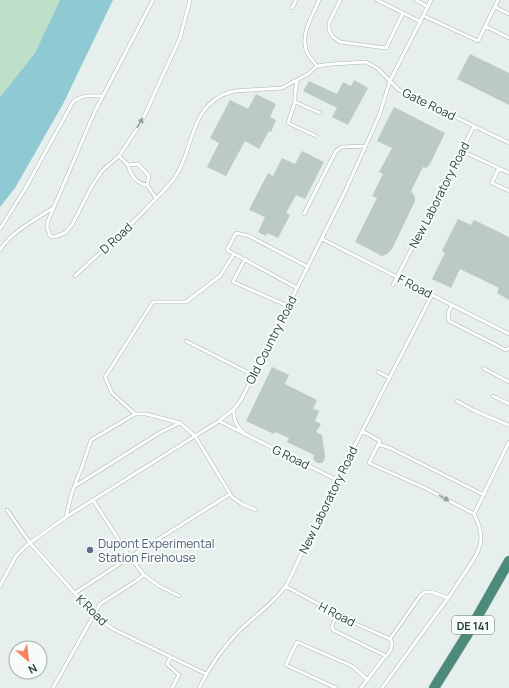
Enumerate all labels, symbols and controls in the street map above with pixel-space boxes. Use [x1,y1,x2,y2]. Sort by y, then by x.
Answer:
street label: Gate Road [399,84,459,124]
one-way arrow [136,117,143,129]
street label: New Laboratory Road [405,139,473,251]
street label: D Road [96,219,136,257]
street label: F Road [395,270,435,302]
street label: Old Country Road [241,293,301,387]
street label: G Road [270,441,312,473]
street label: New Laboratory Road [295,443,361,557]
one-way arrow [438,495,450,501]
place label: Dupont Experimental Station Firehouse [98,535,215,566]
marker: Dupont Experimental Station Firehouse [85,545,95,555]
street label: K Road [73,591,111,629]
street label: H Road [316,598,358,630]
road number: DE 141 [452,616,494,634]
north arrow [8,640,48,680]
text: N [26,661,40,678]

